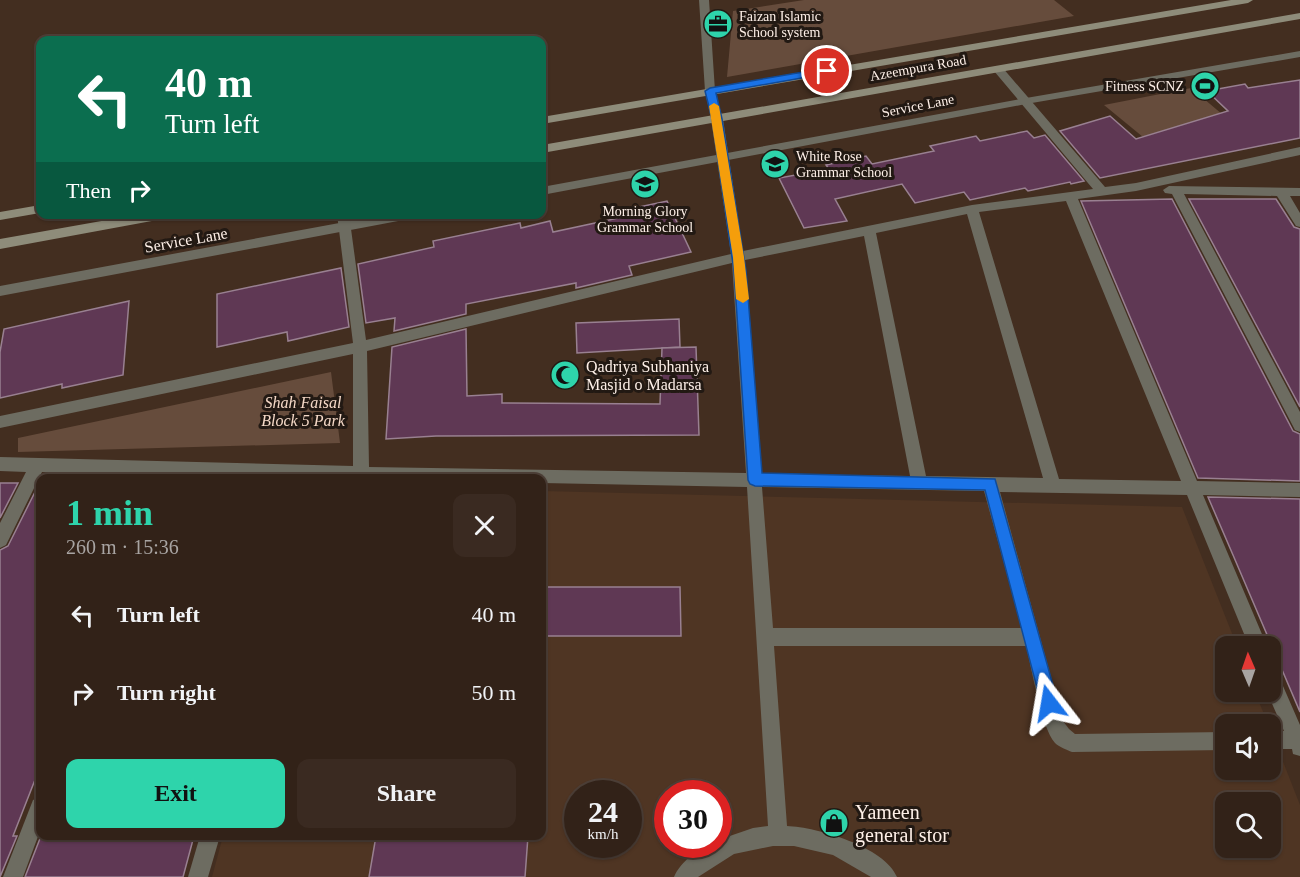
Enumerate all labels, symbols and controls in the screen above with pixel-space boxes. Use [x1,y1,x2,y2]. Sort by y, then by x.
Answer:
office icon: Faizan Islamic School system [702,8,734,40]
place label: Faizan Islamic School system [739,9,821,40]
pin [801,45,852,96]
street label: Azeempura Road [869,52,967,84]
icon: arrive [810,54,843,87]
icon: left [66,60,144,138]
text: 40 m [165,60,253,106]
sports icon: Fitness SCNZ [1189,70,1221,102]
place label: Fitness SCNZ [1105,79,1184,94]
street label: Service Lane [881,92,955,120]
text: Turn left [165,109,259,139]
school or university icon: White Rose Grammar School [759,148,791,180]
place label: White Rose Grammar School [796,149,892,180]
school or university icon: Morning Glory Grammar School [629,168,661,200]
icon: right [123,174,156,207]
text: Then [66,178,111,203]
place label: Morning Glory Grammar School [597,204,693,235]
street label: Service Lane [143,224,229,256]
place label: Qadriya Subhaniya Masjid o Madarsa [586,358,709,394]
mosque icon: Qadriya Subhaniya Masjid o Madarsa [549,359,581,391]
park label: Shah Faisal Block 5 Park [261,394,346,429]
text: 1 min [66,493,153,533]
button: close [453,494,516,557]
text: 260 m · 15:36 [66,536,179,558]
icon: left [66,599,99,632]
text: Turn left [117,602,200,627]
text: 40 m [471,602,516,627]
north arrow [1215,636,1281,702]
map controls [1215,636,1281,858]
position arrow [1017,671,1081,735]
icon: right [66,677,99,710]
text: Turn right [117,680,216,705]
text: 50 m [471,680,516,705]
button: sound [1215,714,1281,780]
button: Exit [66,759,285,828]
button: Share [297,759,516,828]
speed limit sign: 30 [654,780,732,858]
button: search [1215,792,1281,858]
text: 24 [588,795,618,828]
place label: Yameen general stor [855,801,949,847]
shop icon: Yameen general stor [818,807,850,839]
text: km/h [588,826,618,842]

